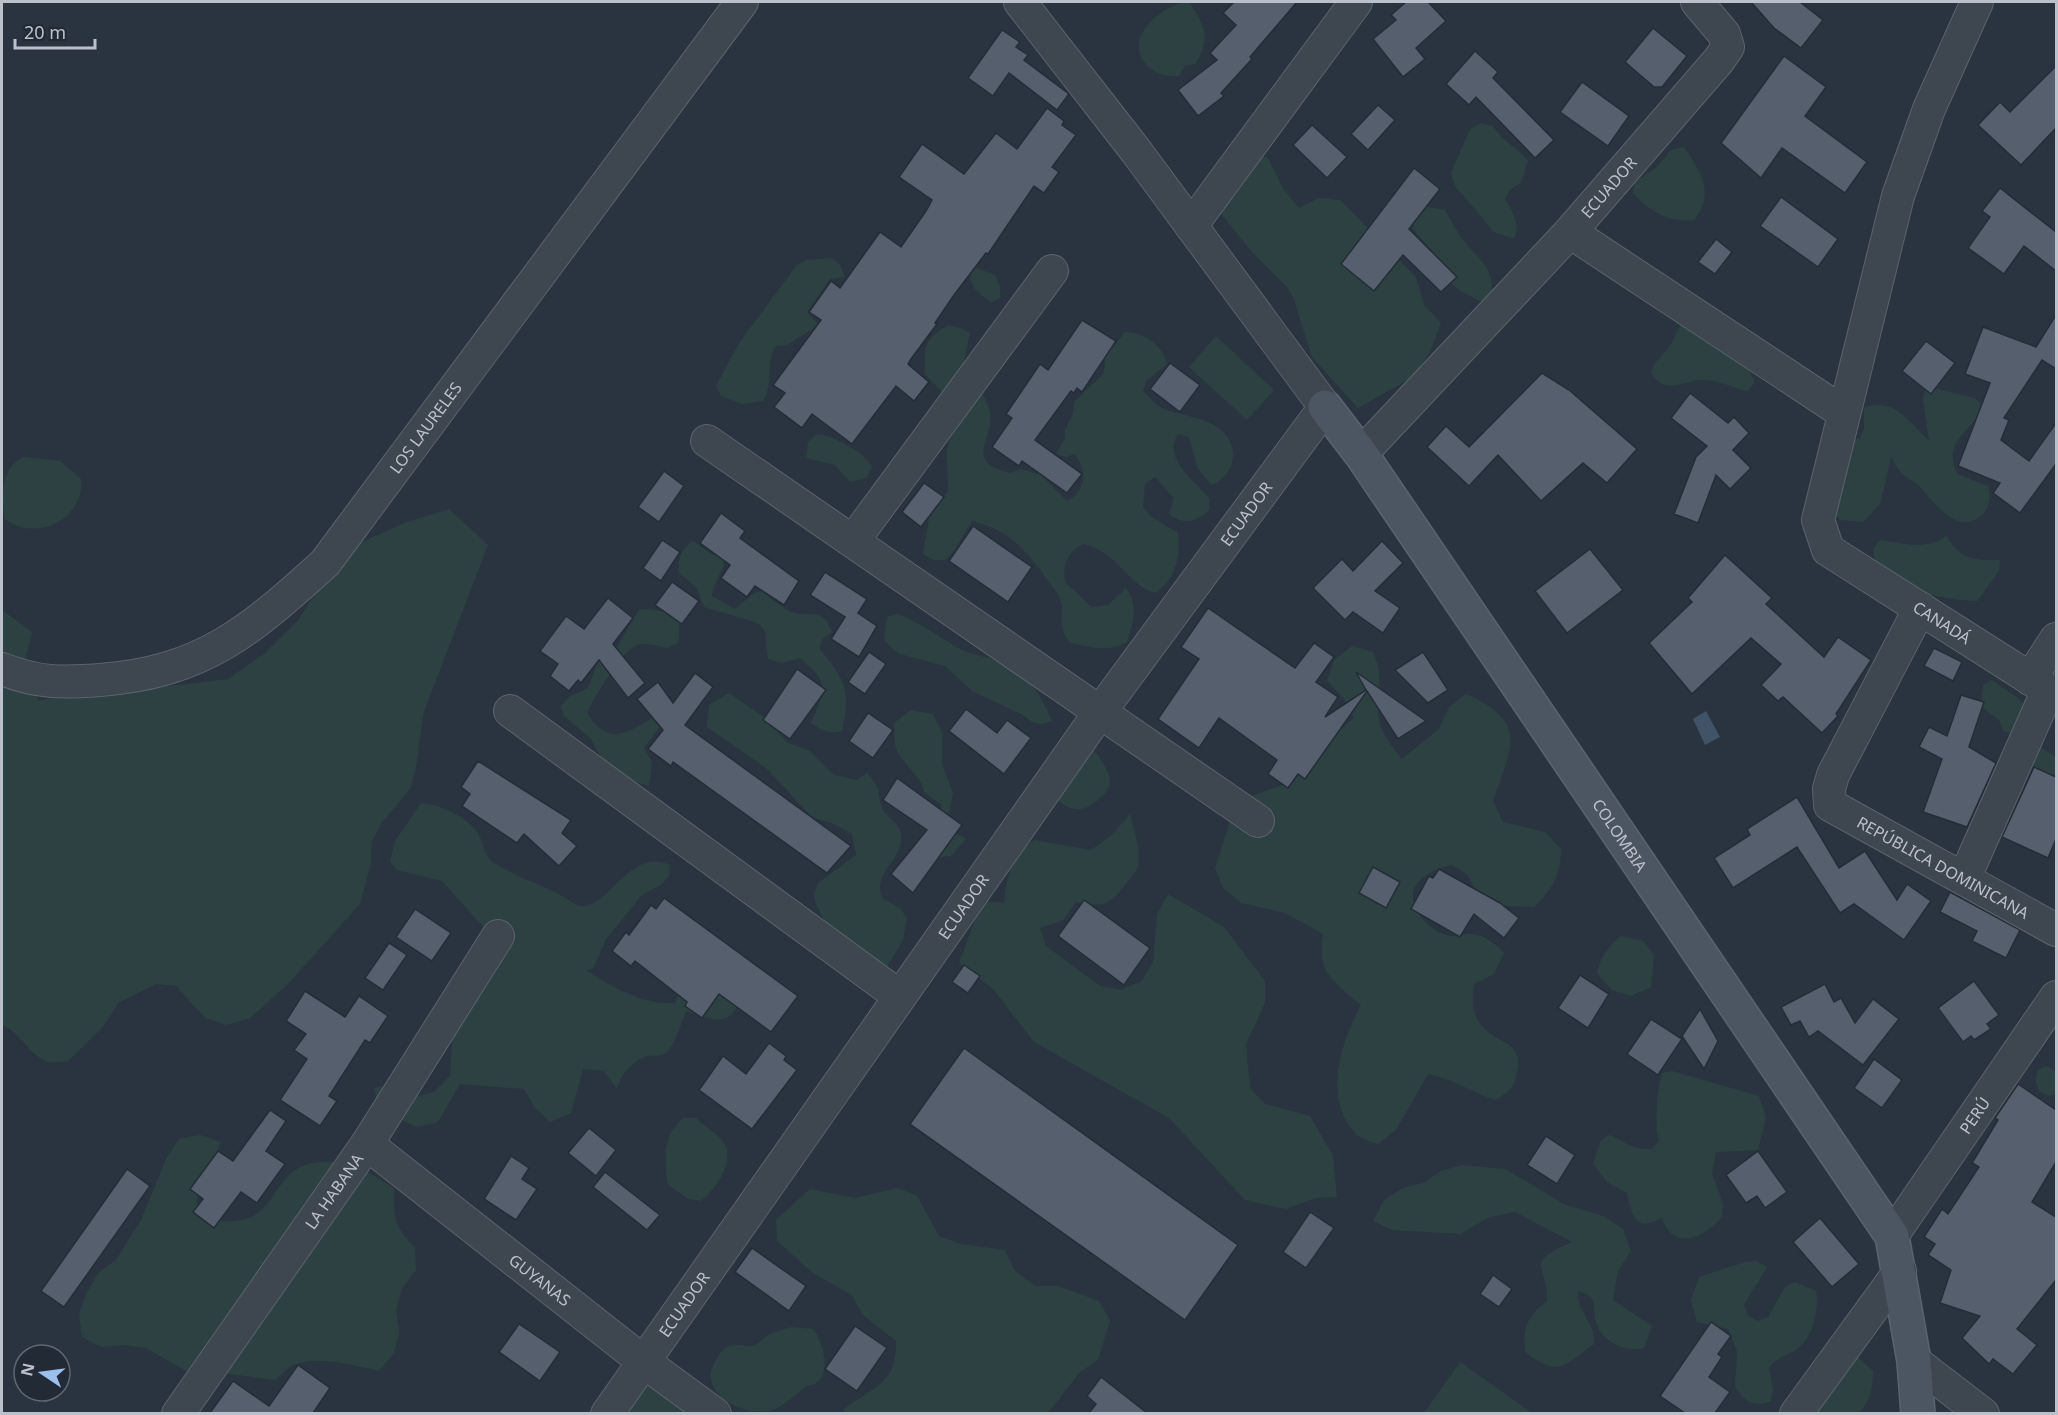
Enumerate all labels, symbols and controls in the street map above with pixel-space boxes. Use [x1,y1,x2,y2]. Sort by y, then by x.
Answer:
scale bar [15,12,94,50]
text: 20 m [24,20,66,44]
street label: ECUADOR [1576,152,1642,223]
street label: LOS LAURELES [384,377,467,478]
street label: ECUADOR [1215,477,1277,551]
street label: CANADÁ [1909,596,1976,649]
street label: COLOMBIA [1587,795,1653,877]
street label: REPÚBLICA DOMINICANA [1853,811,2034,924]
street label: ECUADOR [933,870,994,944]
street label: PERÚ [1954,1093,1995,1138]
street label: LA HABANA [300,1148,369,1233]
street label: GUYANAS [504,1249,575,1311]
street label: ECUADOR [653,1267,715,1341]
north arrow [12,1343,72,1403]
text: N [15,1361,40,1378]

